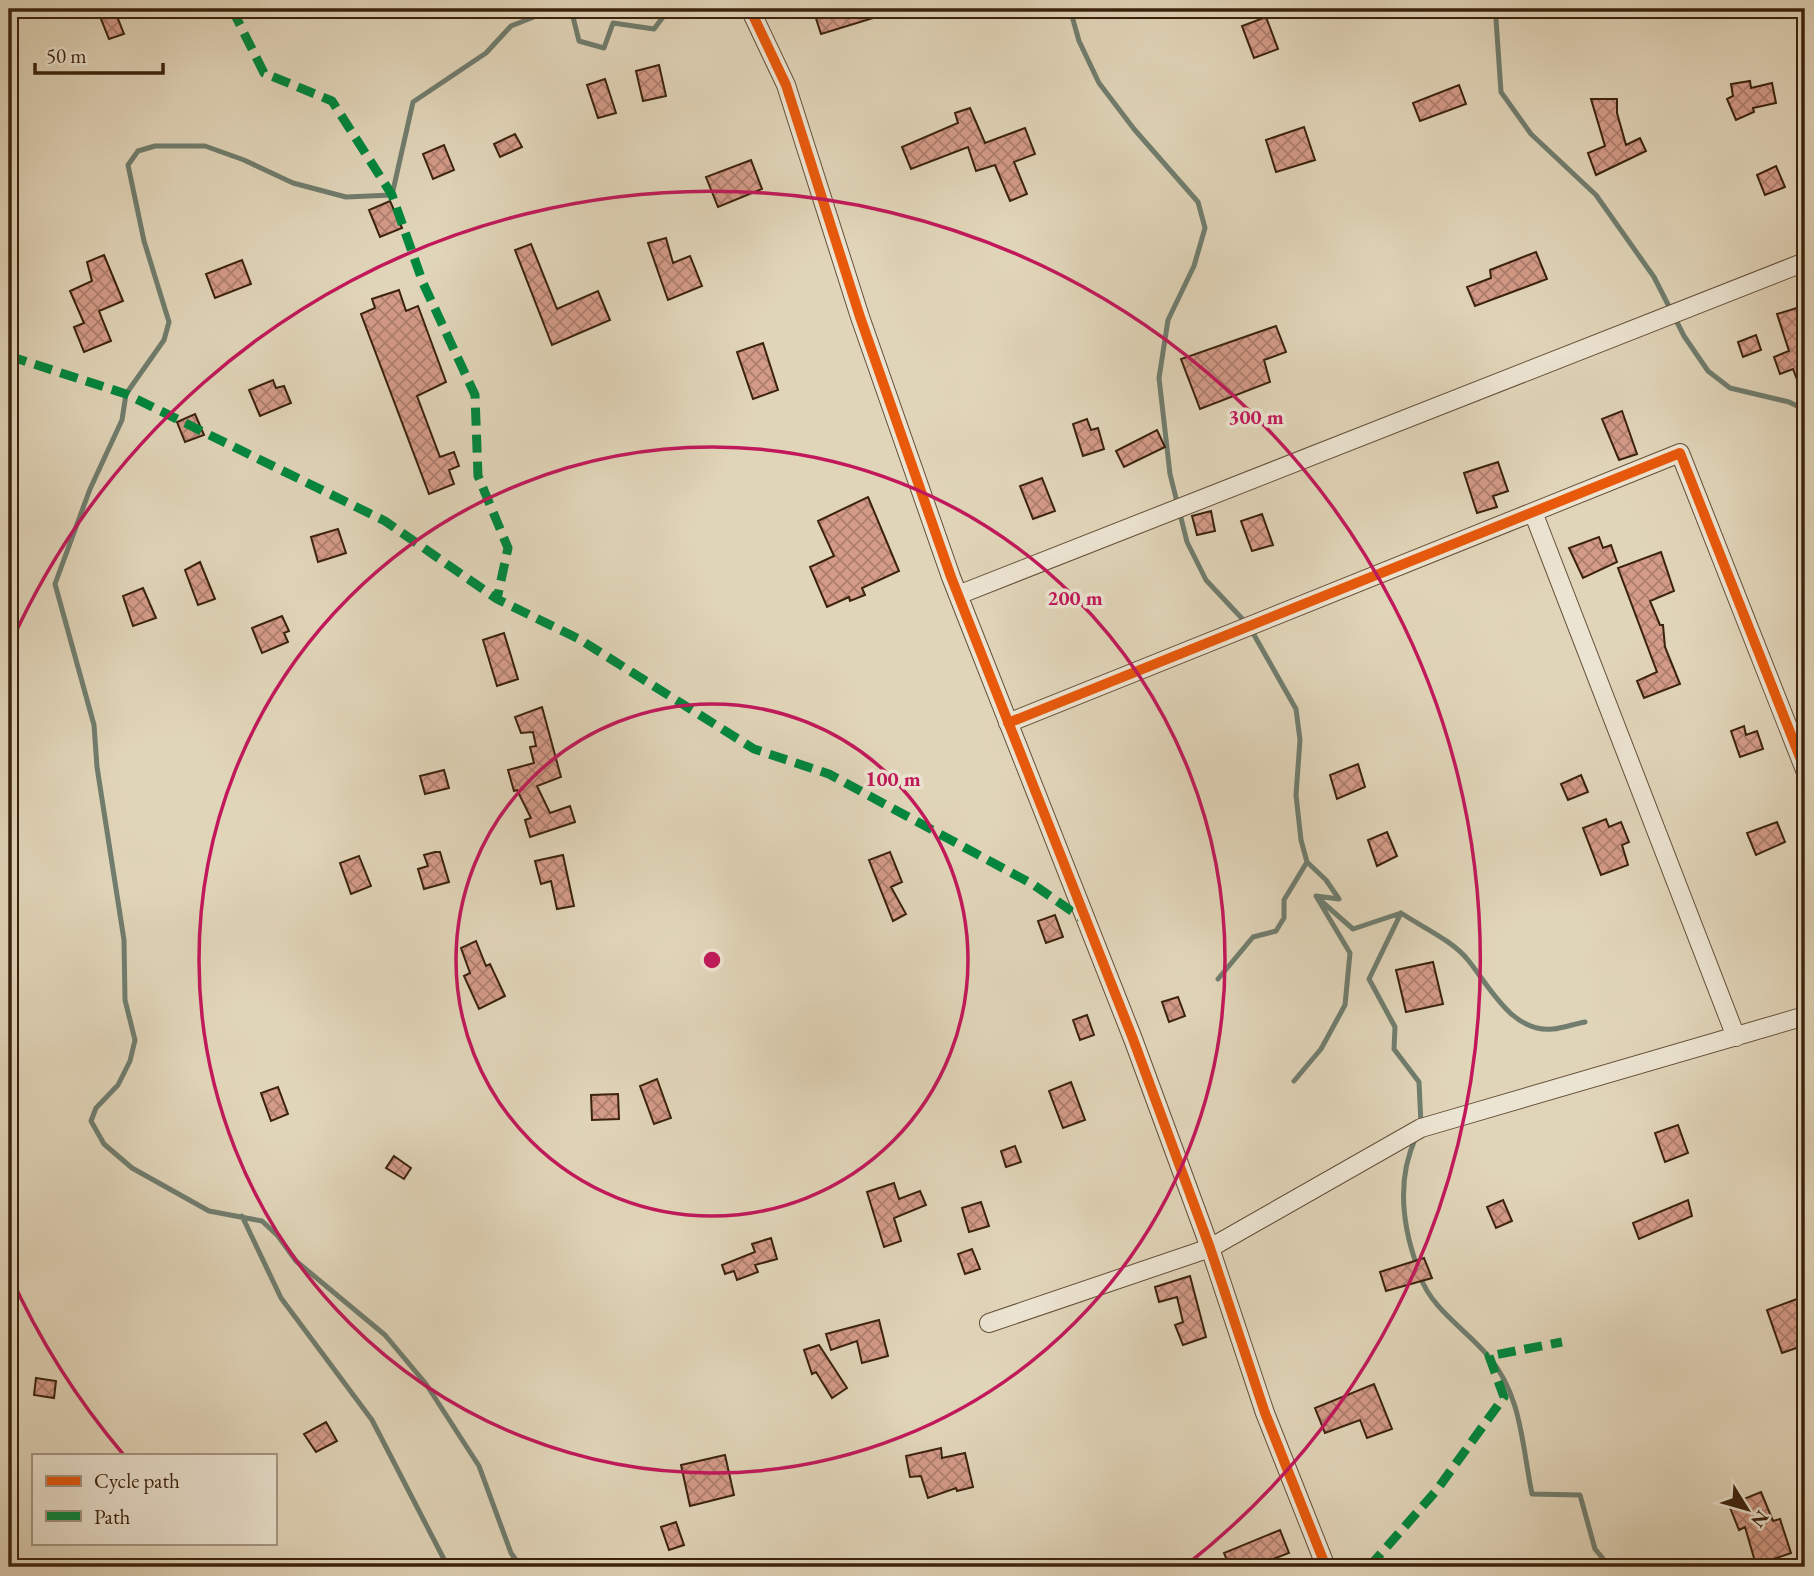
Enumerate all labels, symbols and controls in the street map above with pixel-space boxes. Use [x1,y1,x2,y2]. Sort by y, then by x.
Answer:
scale bar [35,32,163,76]
text: 50 m [46,42,87,69]
text: 300 m [1228,403,1284,430]
text: 200 m [1047,584,1103,611]
text: 100 m [865,765,921,792]
centre of rings [700,948,724,972]
legend [32,1454,276,1544]
text: Cycle path [94,1467,180,1494]
north arrow [1713,1474,1783,1544]
text: Path [94,1503,131,1530]
text: N [1745,1505,1775,1533]

